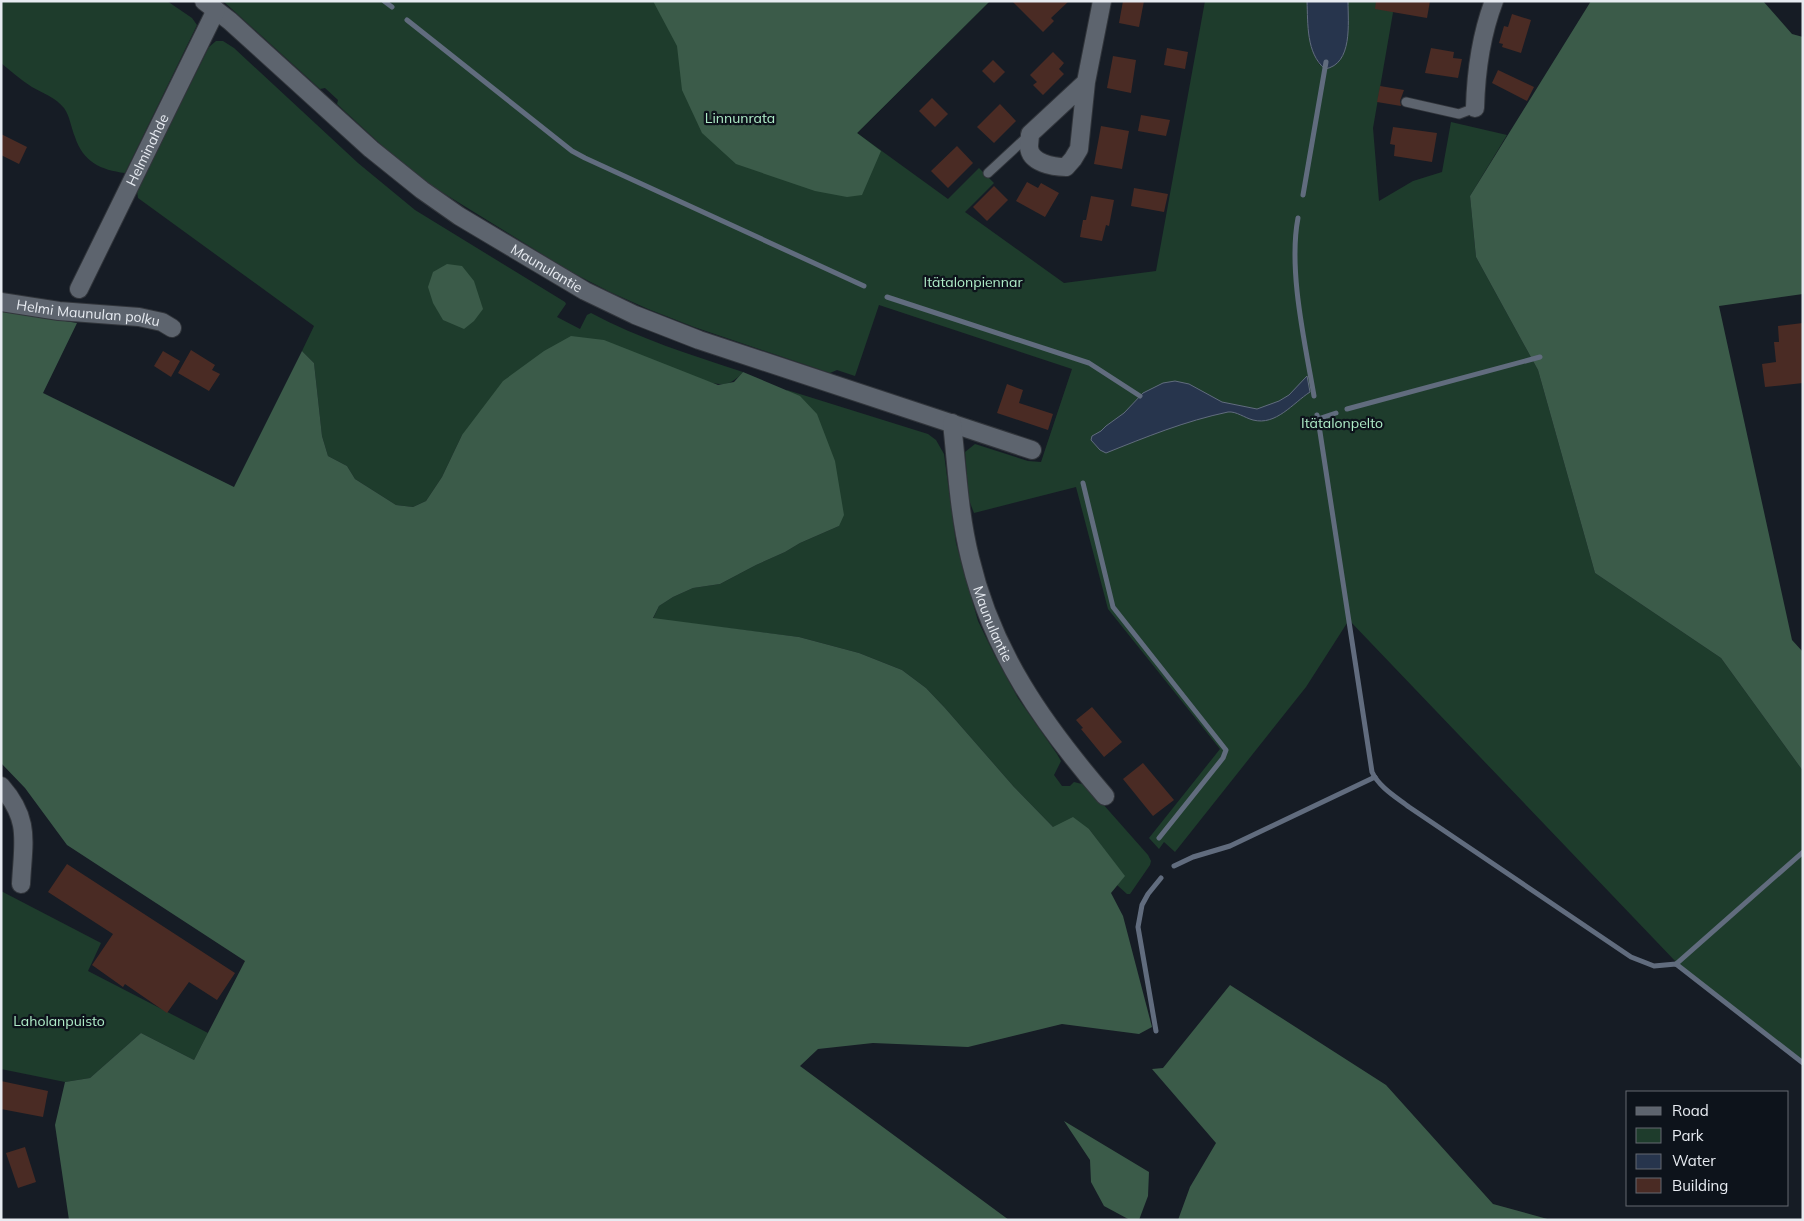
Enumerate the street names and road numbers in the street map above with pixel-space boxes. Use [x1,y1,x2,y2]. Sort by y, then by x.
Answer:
street label: Helminahde [122,111,173,189]
street label: Maunulantie [507,240,586,297]
street label: Helmi Maunulan polku [15,296,162,330]
street label: Maunulantie [969,584,1017,665]

